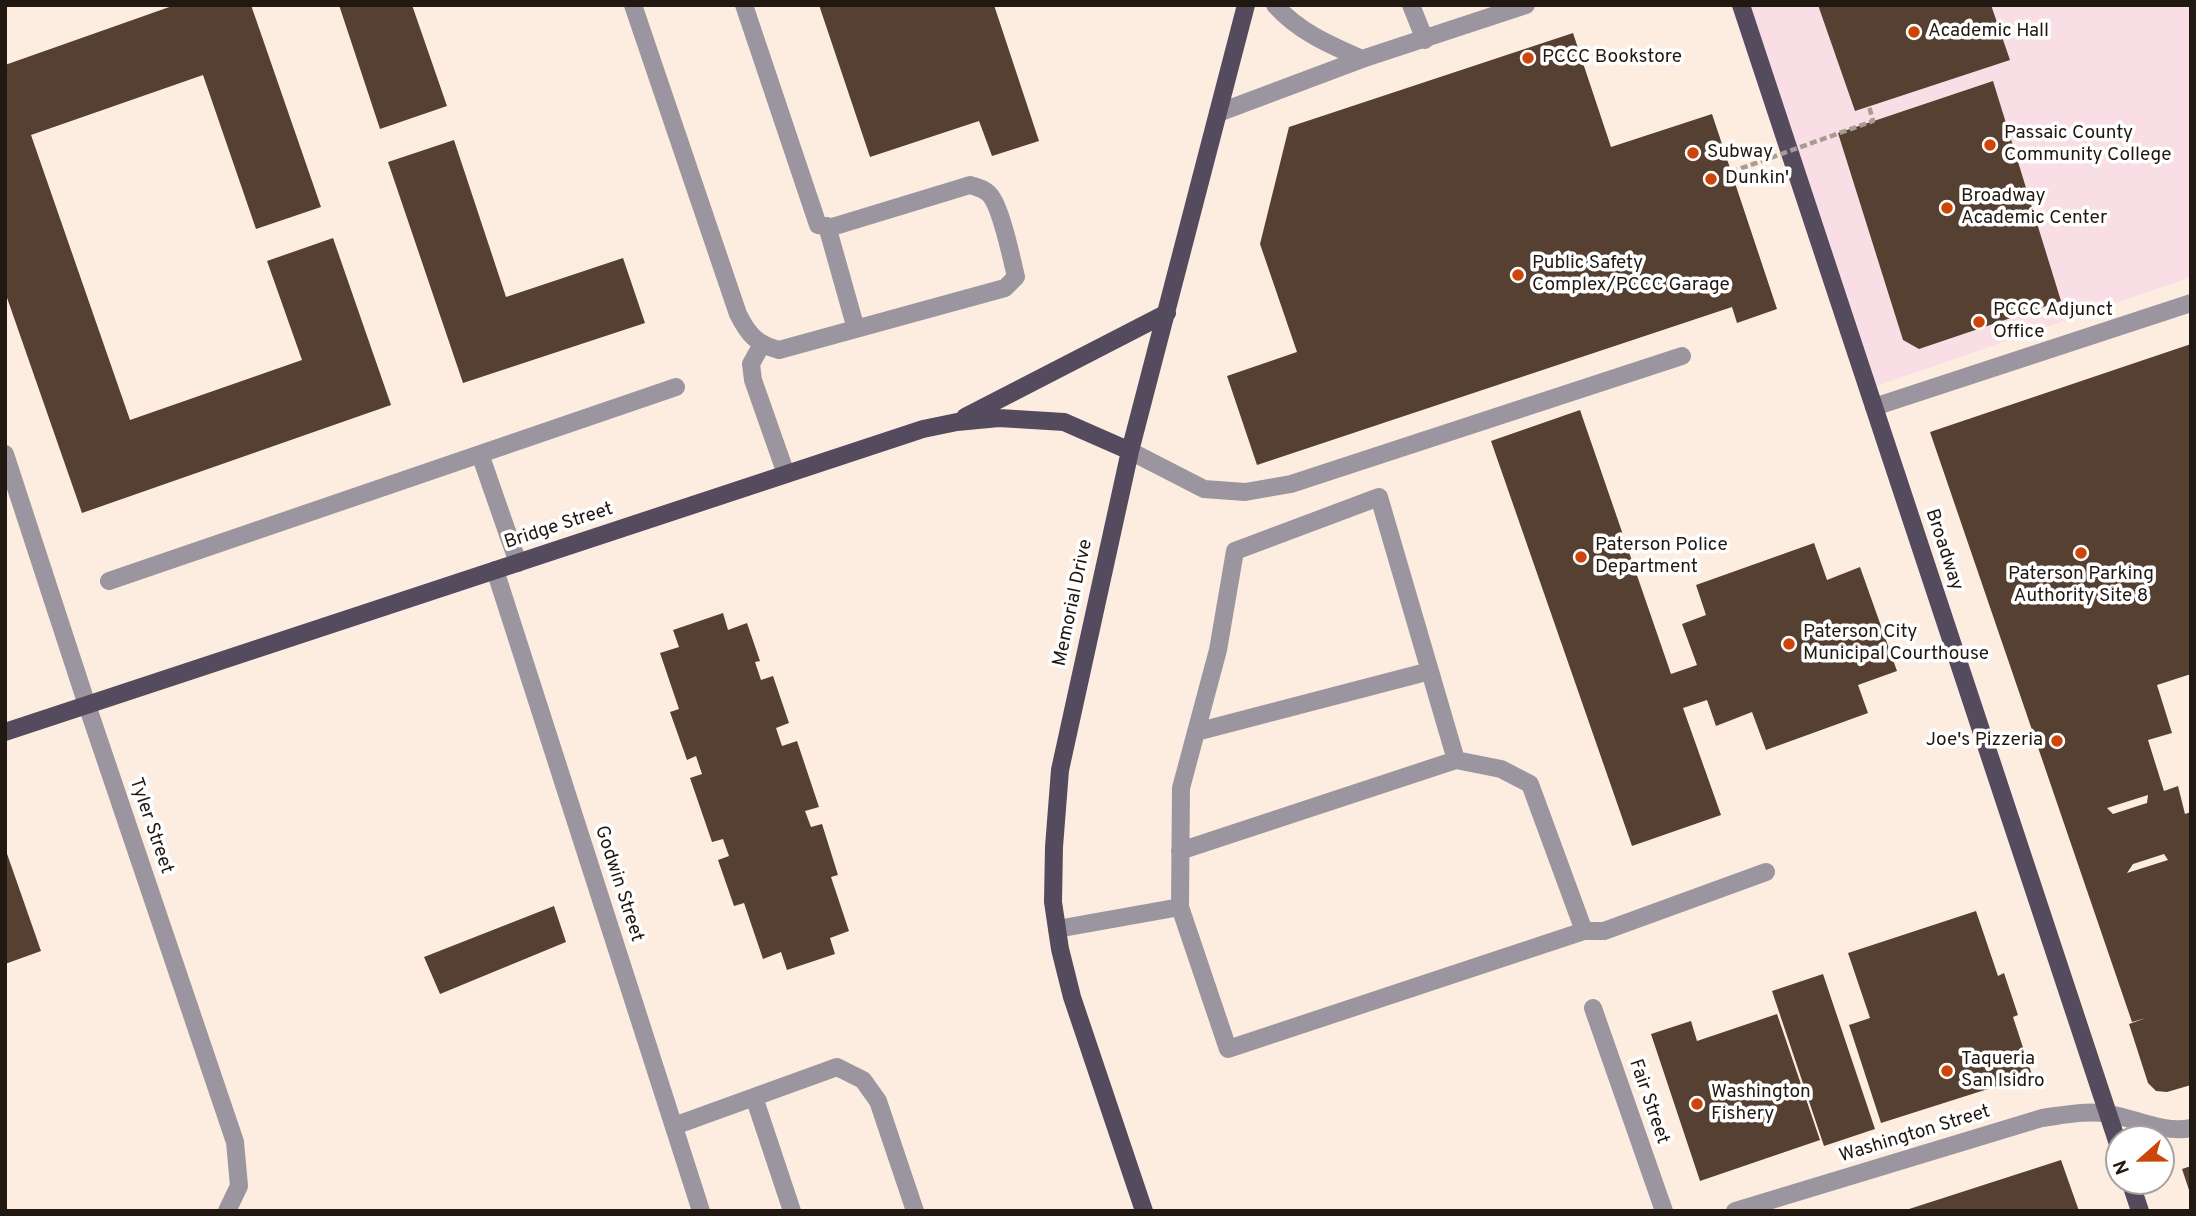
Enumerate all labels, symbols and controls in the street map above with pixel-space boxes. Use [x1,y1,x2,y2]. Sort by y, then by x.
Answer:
place label: Academic Hall [1928,21,2049,43]
marker: Academic Hall [1906,24,1922,40]
place label: PCCC Bookstore [1542,47,1682,69]
marker: PCCC Bookstore [1520,50,1536,66]
place label: Passaic County Community College [2004,123,2171,167]
marker: Passaic County Community College [1982,137,1998,153]
place label: Subway [1707,142,1773,164]
marker: Subway [1685,145,1701,161]
place label: Dunkin' [1725,168,1789,190]
marker: Dunkin' [1703,171,1719,187]
place label: Broadway Academic Center [1961,186,2107,230]
marker: Broadway Academic Center [1939,200,1955,216]
place label: Public Safety Complex/PCCC Garage [1532,253,1730,297]
marker: Public Safety Complex/PCCC Garage [1510,267,1526,283]
place label: PCCC Adjunct Office [1993,300,2113,344]
marker: PCCC Adjunct Office [1971,314,1987,330]
street label: Bridge Street [502,499,616,555]
street label: Broadway [1919,506,1967,594]
place label: Paterson Police Department [1595,535,1728,579]
street label: Memorial Drive [1049,537,1099,669]
marker: Paterson Parking Authority Site 8 [2073,545,2089,561]
marker: Paterson Police Department [1573,549,1589,565]
place label: Paterson Parking Authority Site 8 [2008,564,2154,608]
place label: Paterson City Municipal Courthouse [1803,622,1989,666]
marker: Paterson City Municipal Courthouse [1781,636,1797,652]
place label: Joe's Pizzeria [1926,730,2043,752]
marker: Joe's Pizzeria [2049,733,2065,749]
street label: Tyler Street [123,775,177,877]
street label: Godwin Street [589,823,647,945]
place label: Taqueria San Isidro [1961,1049,2045,1093]
street label: Fair Street [1623,1057,1673,1147]
marker: Taqueria San Isidro [1939,1063,1955,1079]
place label: Washington Fishery [1711,1082,1811,1126]
marker: Washington Fishery [1689,1096,1705,1112]
street label: Washington Street [1837,1101,1993,1169]
north arrow [2105,1125,2175,1195]
text: N [2109,1156,2136,1177]

